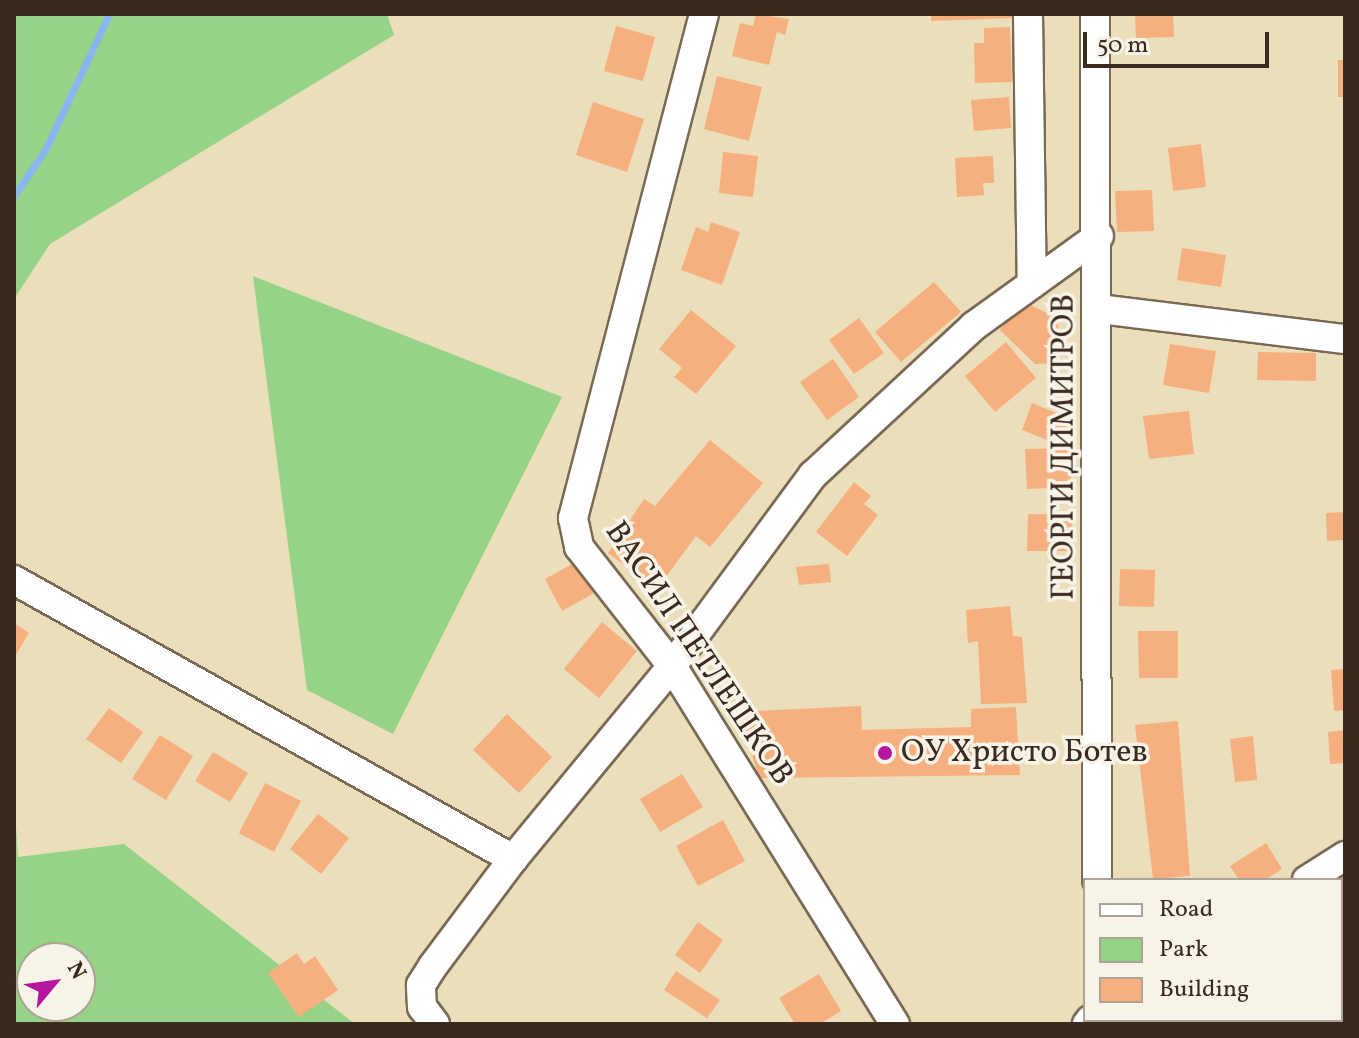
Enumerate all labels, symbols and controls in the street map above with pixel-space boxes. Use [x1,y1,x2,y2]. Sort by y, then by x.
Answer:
scale bar [1087,16,1273,66]
text: 50 m [1097,29,1149,63]
street label: ГЕОРГИ ДИМИТРОВ [1046,294,1084,600]
street label: ВАСИЛ ПЕТЛЕШКОВ [595,515,801,793]
place label: ОУ Христо Ботев [901,734,1149,772]
marker: ОУ Христо Ботев [876,744,894,762]
legend [1083,878,1343,1022]
text: Road [1159,893,1213,927]
text: Park [1159,933,1208,967]
north arrow [16,942,96,1022]
text: N [58,957,93,986]
text: Building [1159,973,1249,1007]

